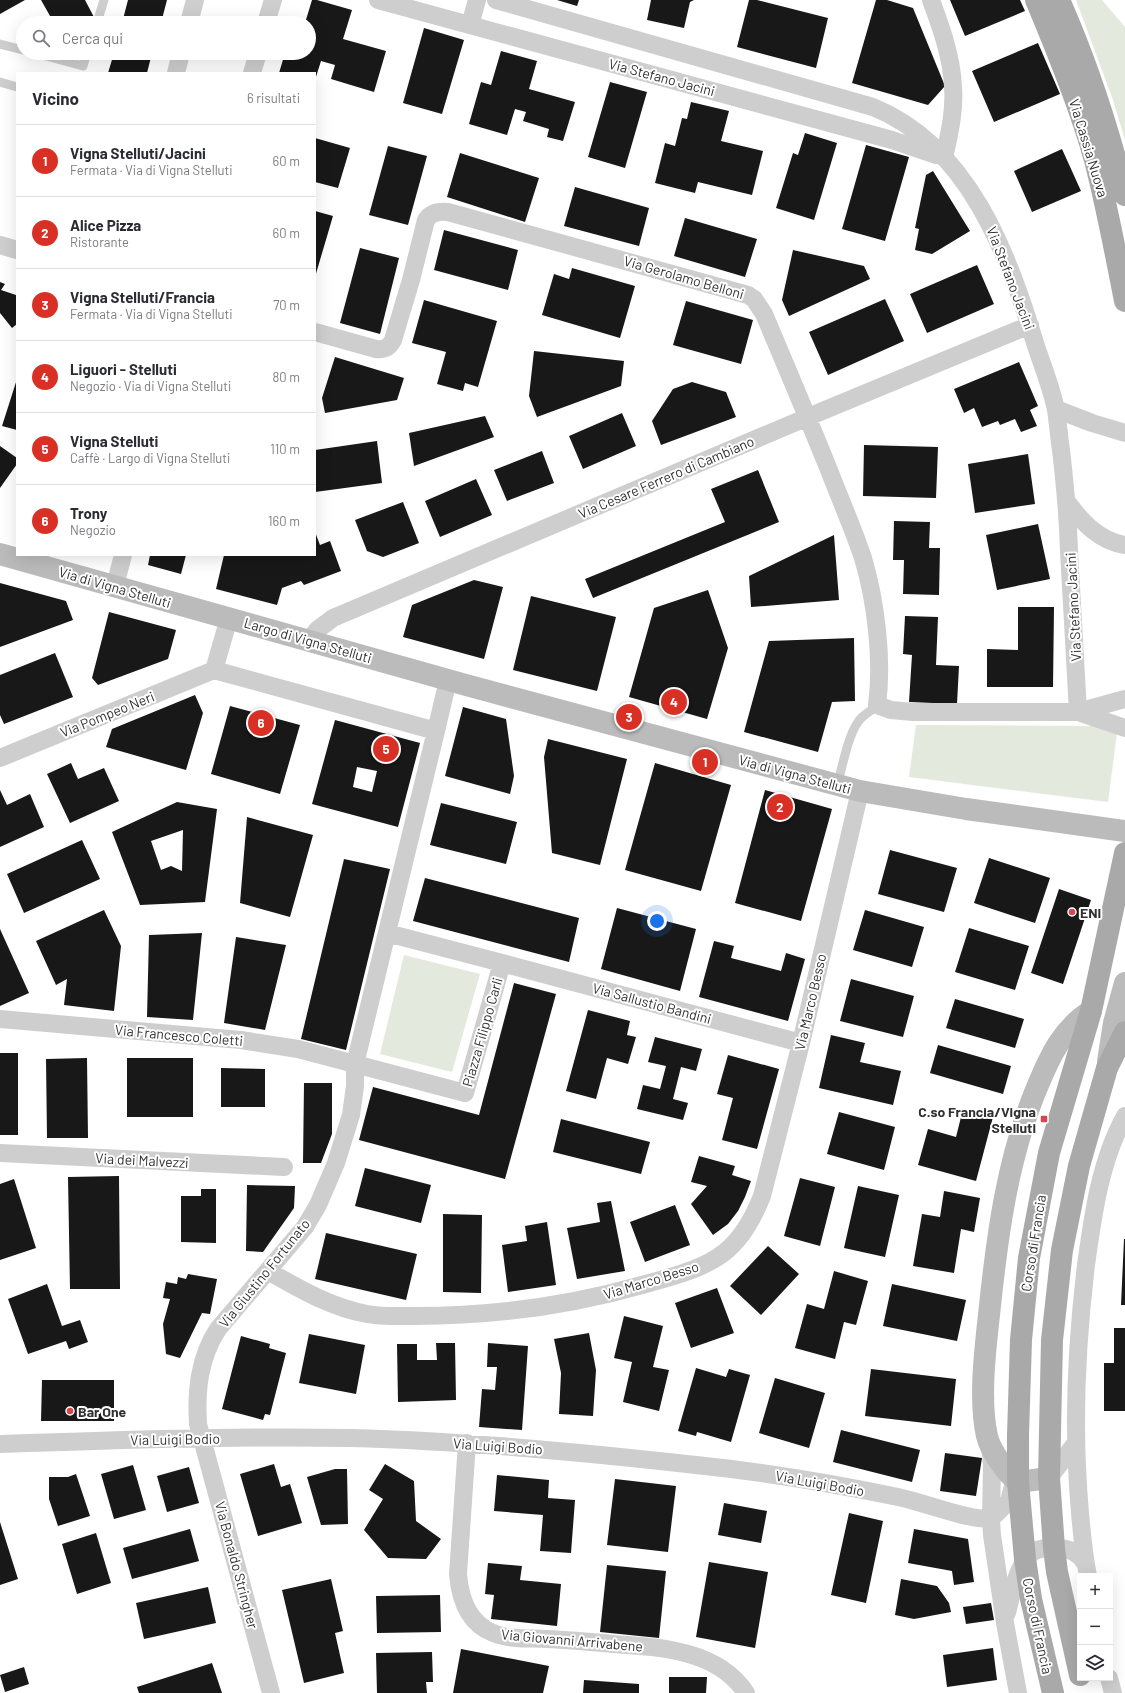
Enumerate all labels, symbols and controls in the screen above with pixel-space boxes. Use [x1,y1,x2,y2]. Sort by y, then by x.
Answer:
search box [16,16,316,60]
icon: search [30,27,52,49]
text: Cerca qui [62,29,123,47]
street label: Via Stefano Jacini [607,55,717,99]
text: Vicino [32,88,79,108]
text: 6 risultati [247,90,300,106]
street label: Via Cassia Nuova [1066,97,1112,199]
text: Vigna Stelluti/Jacini [70,144,206,162]
text: 1 [43,153,47,169]
text: 60 m [273,153,300,169]
text: Fermata · Via di Vigna Stelluti [70,162,233,178]
text: Alice Pizza [70,216,141,234]
street label: Via Stefano Jacini [984,224,1038,332]
text: 2 [41,225,49,241]
text: 60 m [273,225,300,241]
text: Ristorante [70,234,129,250]
street label: Via Gerolamo Belloni [622,252,746,302]
text: Vigna Stelluti/Francia [70,288,215,306]
text: 3 [41,297,49,313]
text: 70 m [273,297,300,313]
text: Fermata · Via di Vigna Stelluti [70,306,233,322]
text: Liguori - Stelluti [70,360,177,378]
text: 4 [41,369,49,385]
text: 80 m [273,369,300,385]
text: Negozio · Via di Vigna Stelluti [70,378,231,394]
text: Vigna Stelluti [70,432,158,450]
street label: Via Cesare Ferrero di Cambiano [576,432,756,522]
text: 5 [41,441,49,457]
text: 110 m [270,441,300,457]
text: Caffè · Largo di Vigna Stelluti [70,450,230,466]
text: Trony [70,504,107,522]
text: 6 [42,513,48,529]
text: 160 m [268,513,300,529]
text: Negozio [70,522,116,538]
street label: Via Stefano Jacini [1062,552,1084,662]
street label: Via di Vigna Stelluti [57,563,173,611]
street label: Largo di Vigna Stelluti [242,614,374,666]
street label: Via Pompeo Neri [57,687,157,741]
pin: 4 [661,687,687,717]
pin: 3 [616,702,642,732]
pin: 6 [248,708,274,738]
pin: 5 [373,734,399,764]
pin: 1 [692,747,718,777]
street label: Via di Vigna Stelluti [737,751,853,797]
pin: 2 [767,792,793,822]
place label: ENI [1080,904,1101,921]
marker: ENI [1067,907,1077,917]
your location [647,911,667,931]
street label: Via Marco Besso [791,952,829,1052]
street label: Piazza Filippo Carli [458,975,506,1089]
street label: Via Sallustio Bandini [591,979,713,1027]
street label: Via Francesco Coletti [114,1021,244,1049]
place label: C.so Francia/Vigna Stelluti [918,1103,1036,1136]
marker: C.so Francia/Vigna Stelluti [1039,1114,1049,1124]
street label: Via dei Malvezzi [95,1149,189,1171]
street label: Corso di Francia [1017,1193,1049,1293]
street label: Via Giustino Fortunato [215,1215,313,1331]
street label: Via Marco Besso [601,1257,701,1303]
place label: Bar One [78,1403,127,1420]
marker: Bar One [65,1406,75,1416]
street label: Via Luigi Bodio [130,1430,220,1448]
street label: Via Luigi Bodio [453,1434,543,1458]
street label: Via Luigi Bodio [774,1467,866,1499]
street label: Via Bonaldo Stringher [212,1499,262,1631]
map controls [1077,1573,1113,1681]
button: + [1077,1573,1113,1609]
street label: Corso di Francia [1020,1576,1056,1676]
button: − [1077,1609,1113,1645]
street label: Via Giovanni Arrivabene [500,1625,644,1655]
button: layers [1077,1645,1113,1681]

